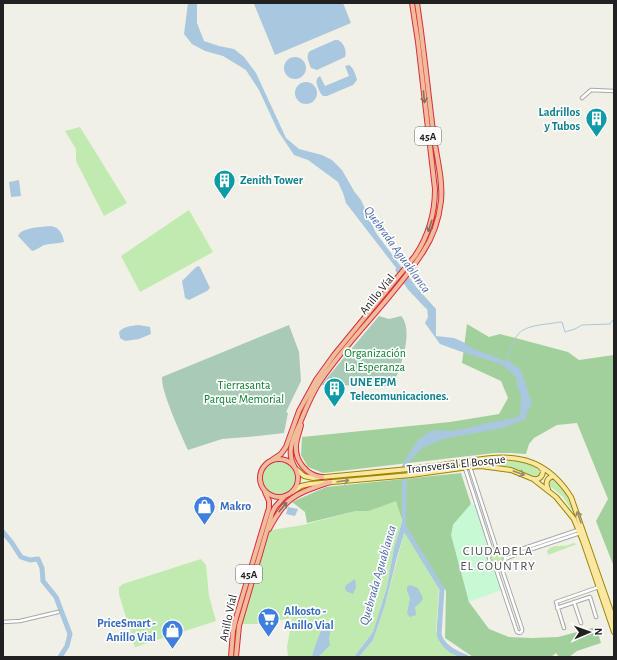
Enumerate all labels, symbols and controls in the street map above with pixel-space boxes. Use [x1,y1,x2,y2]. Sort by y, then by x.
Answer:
one-way arrow [420,90,428,103]
place label: Ladrillos y Tubos [539,106,580,133]
building icon: Ladrillos y Tubos [583,106,609,139]
road number: 45A [415,127,441,145]
building icon: Zenith Tower [212,167,238,200]
place label: Zenith Tower [240,174,304,186]
water label: Quebrada Aguablanca [361,204,433,296]
one-way arrow [426,219,433,232]
street label: Anillo Víal [357,272,397,316]
park label: Organización La Esperanza [344,347,406,373]
building icon: UNE EPM Telecomunicaciones. [321,376,347,409]
place label: UNE EPM Telecomunicaciones. [350,376,449,402]
park label: Tierrasanta Parque Memorial [204,379,284,405]
street label: Transversal El Bosque [406,453,506,475]
one-way arrow [513,469,525,477]
one-way arrow [336,477,349,484]
shop icon: Makro [191,493,217,526]
place label: Makro [220,500,251,512]
one-way arrow [279,501,288,512]
one-way arrow [575,511,582,524]
water label: Quebrada Aguablanca [358,524,399,627]
district label: CIUDADELA EL COUNTRY [460,545,536,573]
road number: 45A [236,565,262,583]
street label: Anillo Víal [217,593,239,643]
supermarket icon: Alkosto - Anillo Vial [255,605,281,638]
place label: Alkosto - Anillo Vial [284,605,334,631]
north arrow [569,612,609,652]
place label: PriceSmart - Anillo Vial [97,617,156,643]
shop icon: PriceSmart - Anillo Vial [159,617,185,650]
text: N [593,628,604,636]

